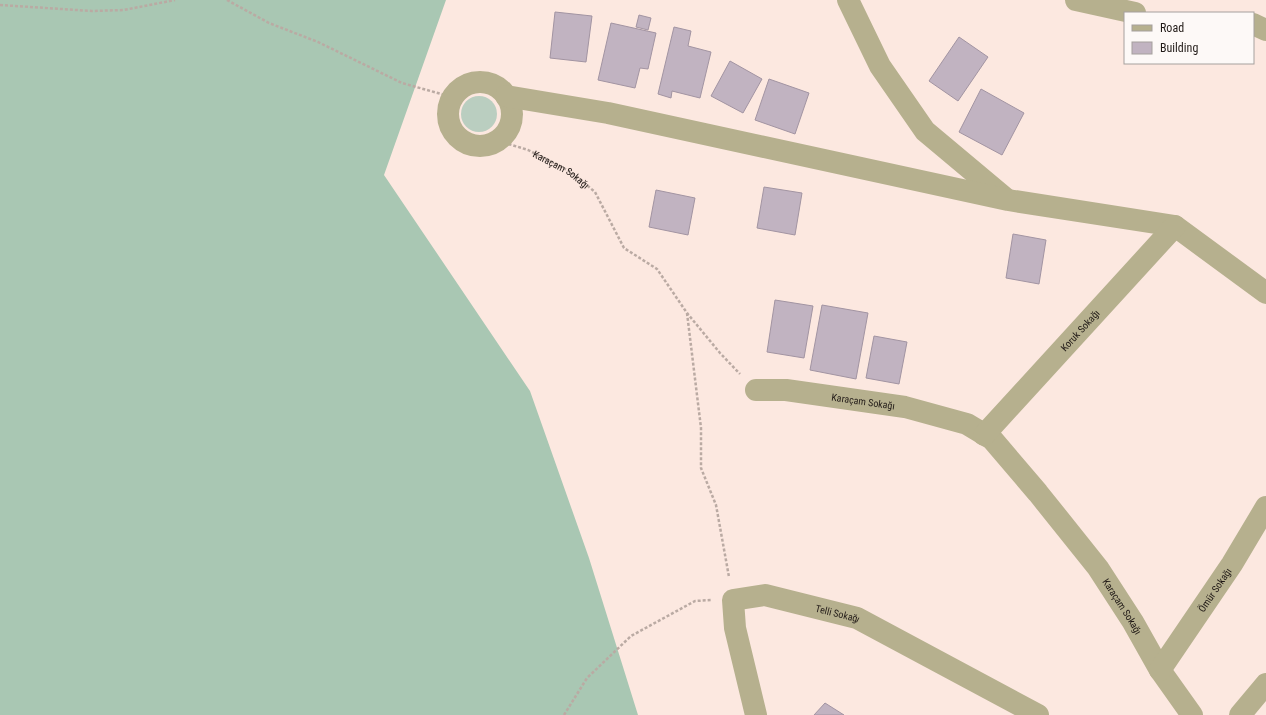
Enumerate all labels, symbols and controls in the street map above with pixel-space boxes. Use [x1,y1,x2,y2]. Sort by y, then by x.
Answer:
legend [1124,12,1254,64]
text: Road [1160,21,1184,35]
text: Building [1160,41,1198,55]
street label: Karaçam Sokağı [531,148,592,191]
street label: Koruk Sokağı [1058,307,1101,353]
street label: Karaçam Sokağı [831,391,896,411]
street label: Ömür Sokağı [1195,566,1233,614]
street label: Karaçam Sokağı [1101,576,1144,636]
street label: Telli Sokağı [814,602,862,624]

